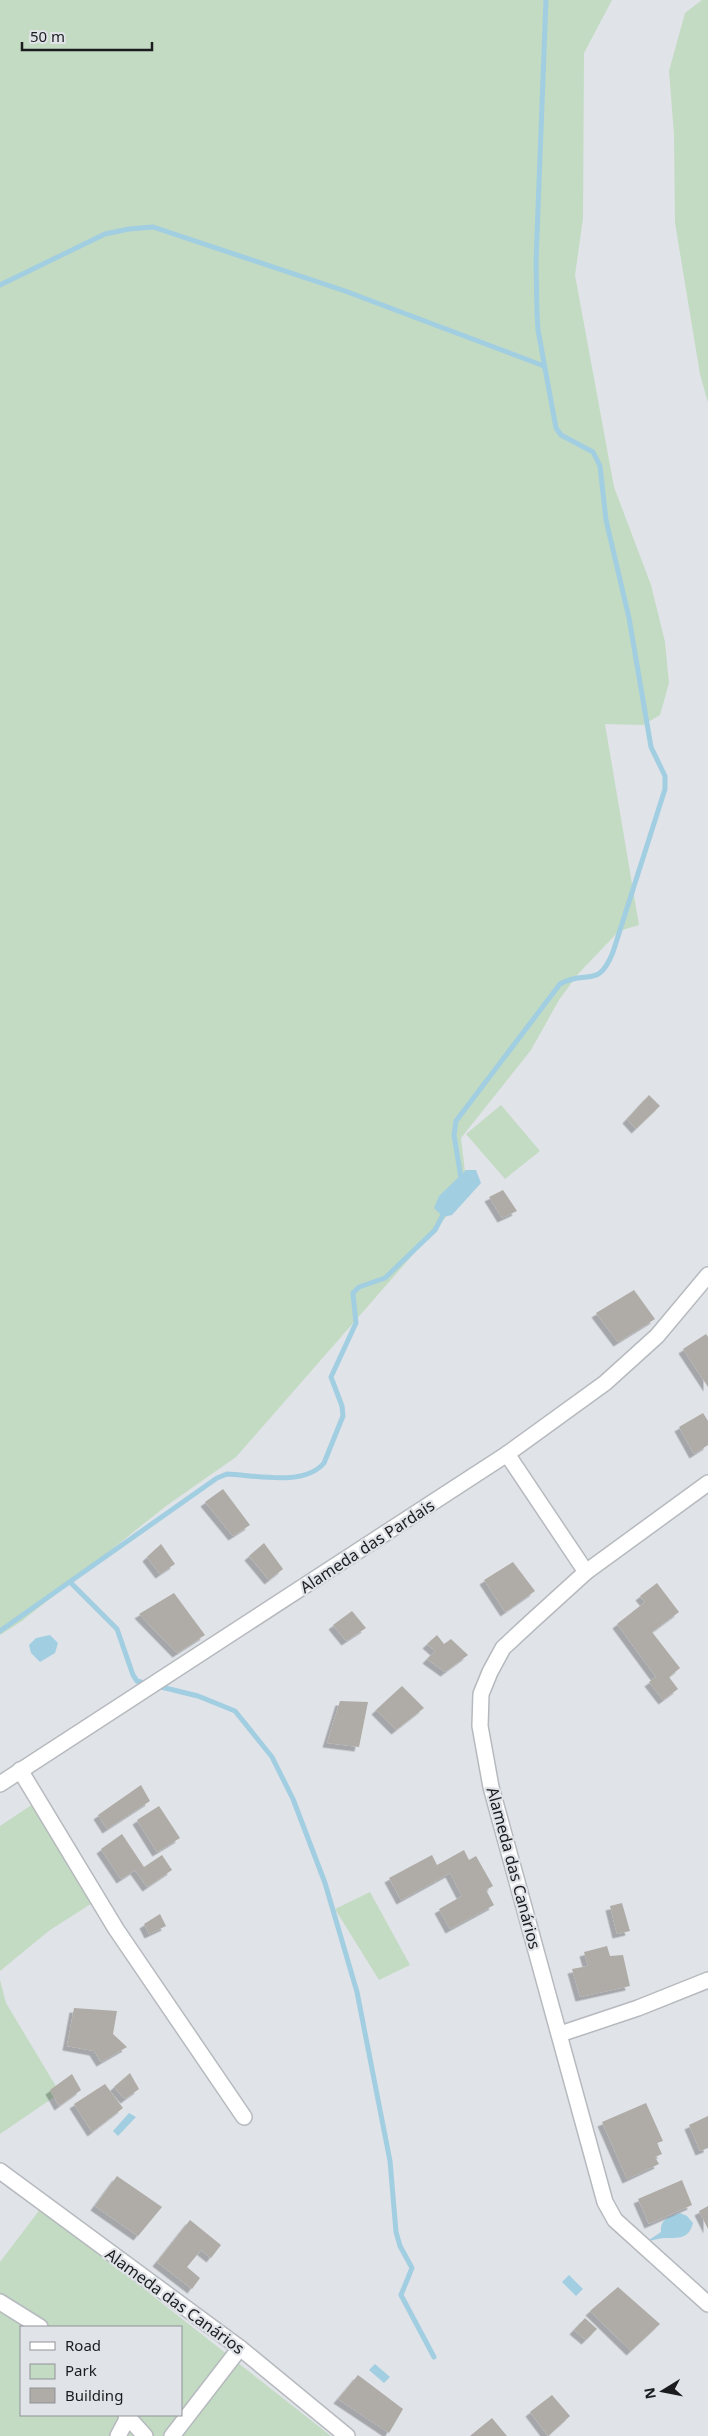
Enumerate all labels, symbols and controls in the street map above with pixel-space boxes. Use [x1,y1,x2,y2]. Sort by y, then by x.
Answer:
scale bar [22,20,152,52]
text: 50 m [30,26,65,46]
street label: Alameda das Pardais [295,1494,439,1598]
street label: Alameda das Canários [482,1785,546,1951]
street label: Alameda das Canários [101,2243,249,2359]
legend [20,2326,182,2416]
text: Road [65,2335,101,2355]
text: Park [65,2360,97,2380]
north arrow [638,2366,688,2416]
text: Building [65,2385,123,2405]
text: N [639,2386,660,2401]

